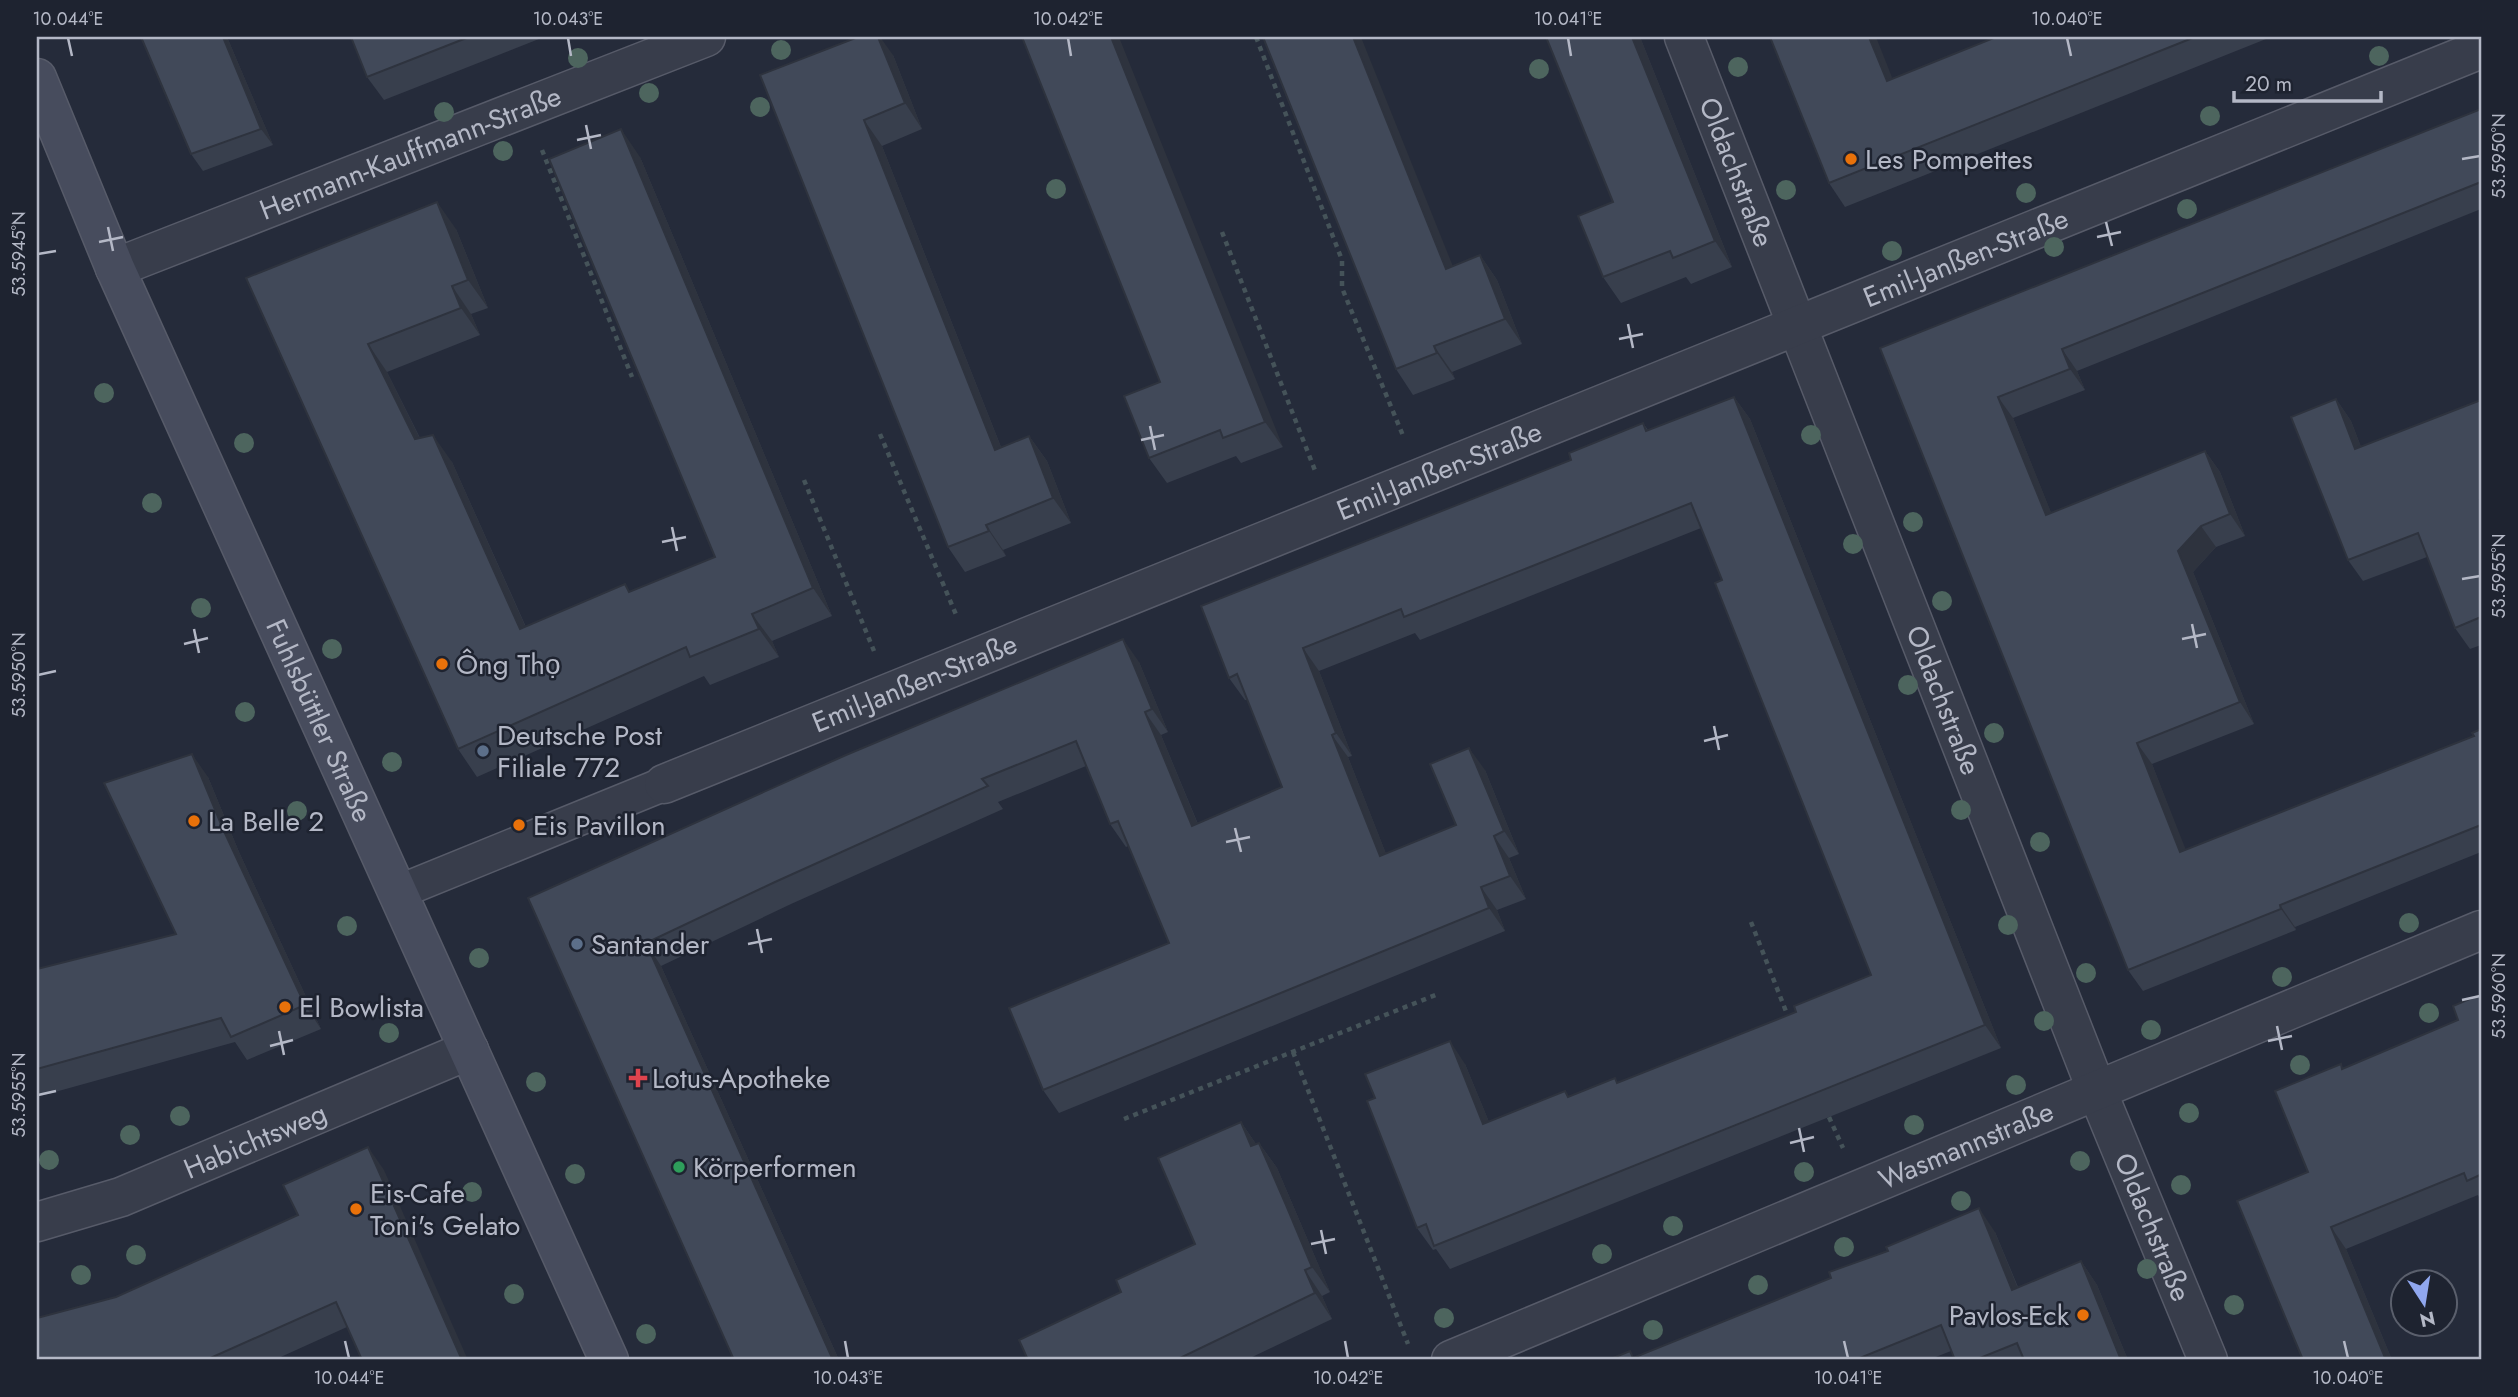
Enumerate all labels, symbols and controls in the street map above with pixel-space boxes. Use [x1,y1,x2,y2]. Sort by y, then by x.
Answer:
text: 10.044°E [33,6,104,32]
text: 10.043°E [533,6,603,32]
text: 10.042°E [1033,6,1103,32]
text: 10.041°E [1534,6,1602,32]
text: 10.040°E [2031,6,2103,32]
scale bar [2234,60,2382,104]
text: 20 m [2245,69,2292,99]
street label: Hermann-Kauffmann-Straße [254,76,567,231]
street label: Oldachstraße [1689,91,1784,253]
text: 53.5950°N [2486,113,2512,199]
place label: Les Pompettes [1865,139,2033,180]
marker: Les Pompettes [1843,151,1859,167]
street label: Emil-Janßen-Straße [1857,198,2074,318]
text: 53.5945°N [6,211,32,297]
street label: Emil-Janßen-Straße [1330,411,1548,531]
text: 53.5955°N [2486,534,2512,618]
street label: Fuhlsbüttler Straße [255,612,383,829]
street label: Oldachstraße [1895,619,1991,781]
street label: Emil-Janßen-Straße [806,623,1023,743]
text: 53.5950°N [6,632,32,718]
place label: Ông Thọ [456,644,560,685]
marker: Ông Thọ [434,656,450,672]
place label: Deutsche Post Filiale 772 [497,715,662,788]
marker: Deutsche Post Filiale 772 [475,743,491,759]
place label: La Belle 2 [208,801,324,842]
place label: Eis Pavillon [533,805,666,846]
marker: La Belle 2 [186,813,202,829]
marker: Eis Pavillon [511,817,527,833]
place label: Santander [591,924,710,965]
marker: Santander [569,936,585,952]
text: 53.5960°N [2486,953,2512,1039]
place label: El Bowlista [299,987,424,1028]
marker: El Bowlista [277,999,293,1015]
text: 53.5955°N [6,1053,32,1137]
place label: Lotus-Apotheke [652,1058,830,1099]
marker: Lotus-Apotheke [630,1070,646,1086]
street label: Wasmannstraße [1873,1091,2060,1200]
street label: Habichtsweg [177,1092,333,1189]
street label: Oldachstraße [2104,1146,2202,1308]
place label: Körperformen [693,1147,857,1188]
marker: Körperformen [671,1159,687,1175]
place label: Eis-Cafe Toni's Gelato [370,1173,520,1246]
marker: Eis-Cafe Toni's Gelato [348,1201,364,1217]
north arrow [2388,1268,2458,1338]
place label: Pavlos-Eck [1949,1295,2070,1336]
text: N [2417,1304,2438,1334]
marker: Pavlos-Eck [2075,1307,2091,1323]
text: 10.044°E [314,1365,385,1391]
text: 10.043°E [813,1365,883,1391]
text: 10.042°E [1313,1365,1383,1391]
text: 10.041°E [1814,1365,1882,1391]
text: 10.040°E [2312,1365,2384,1391]

